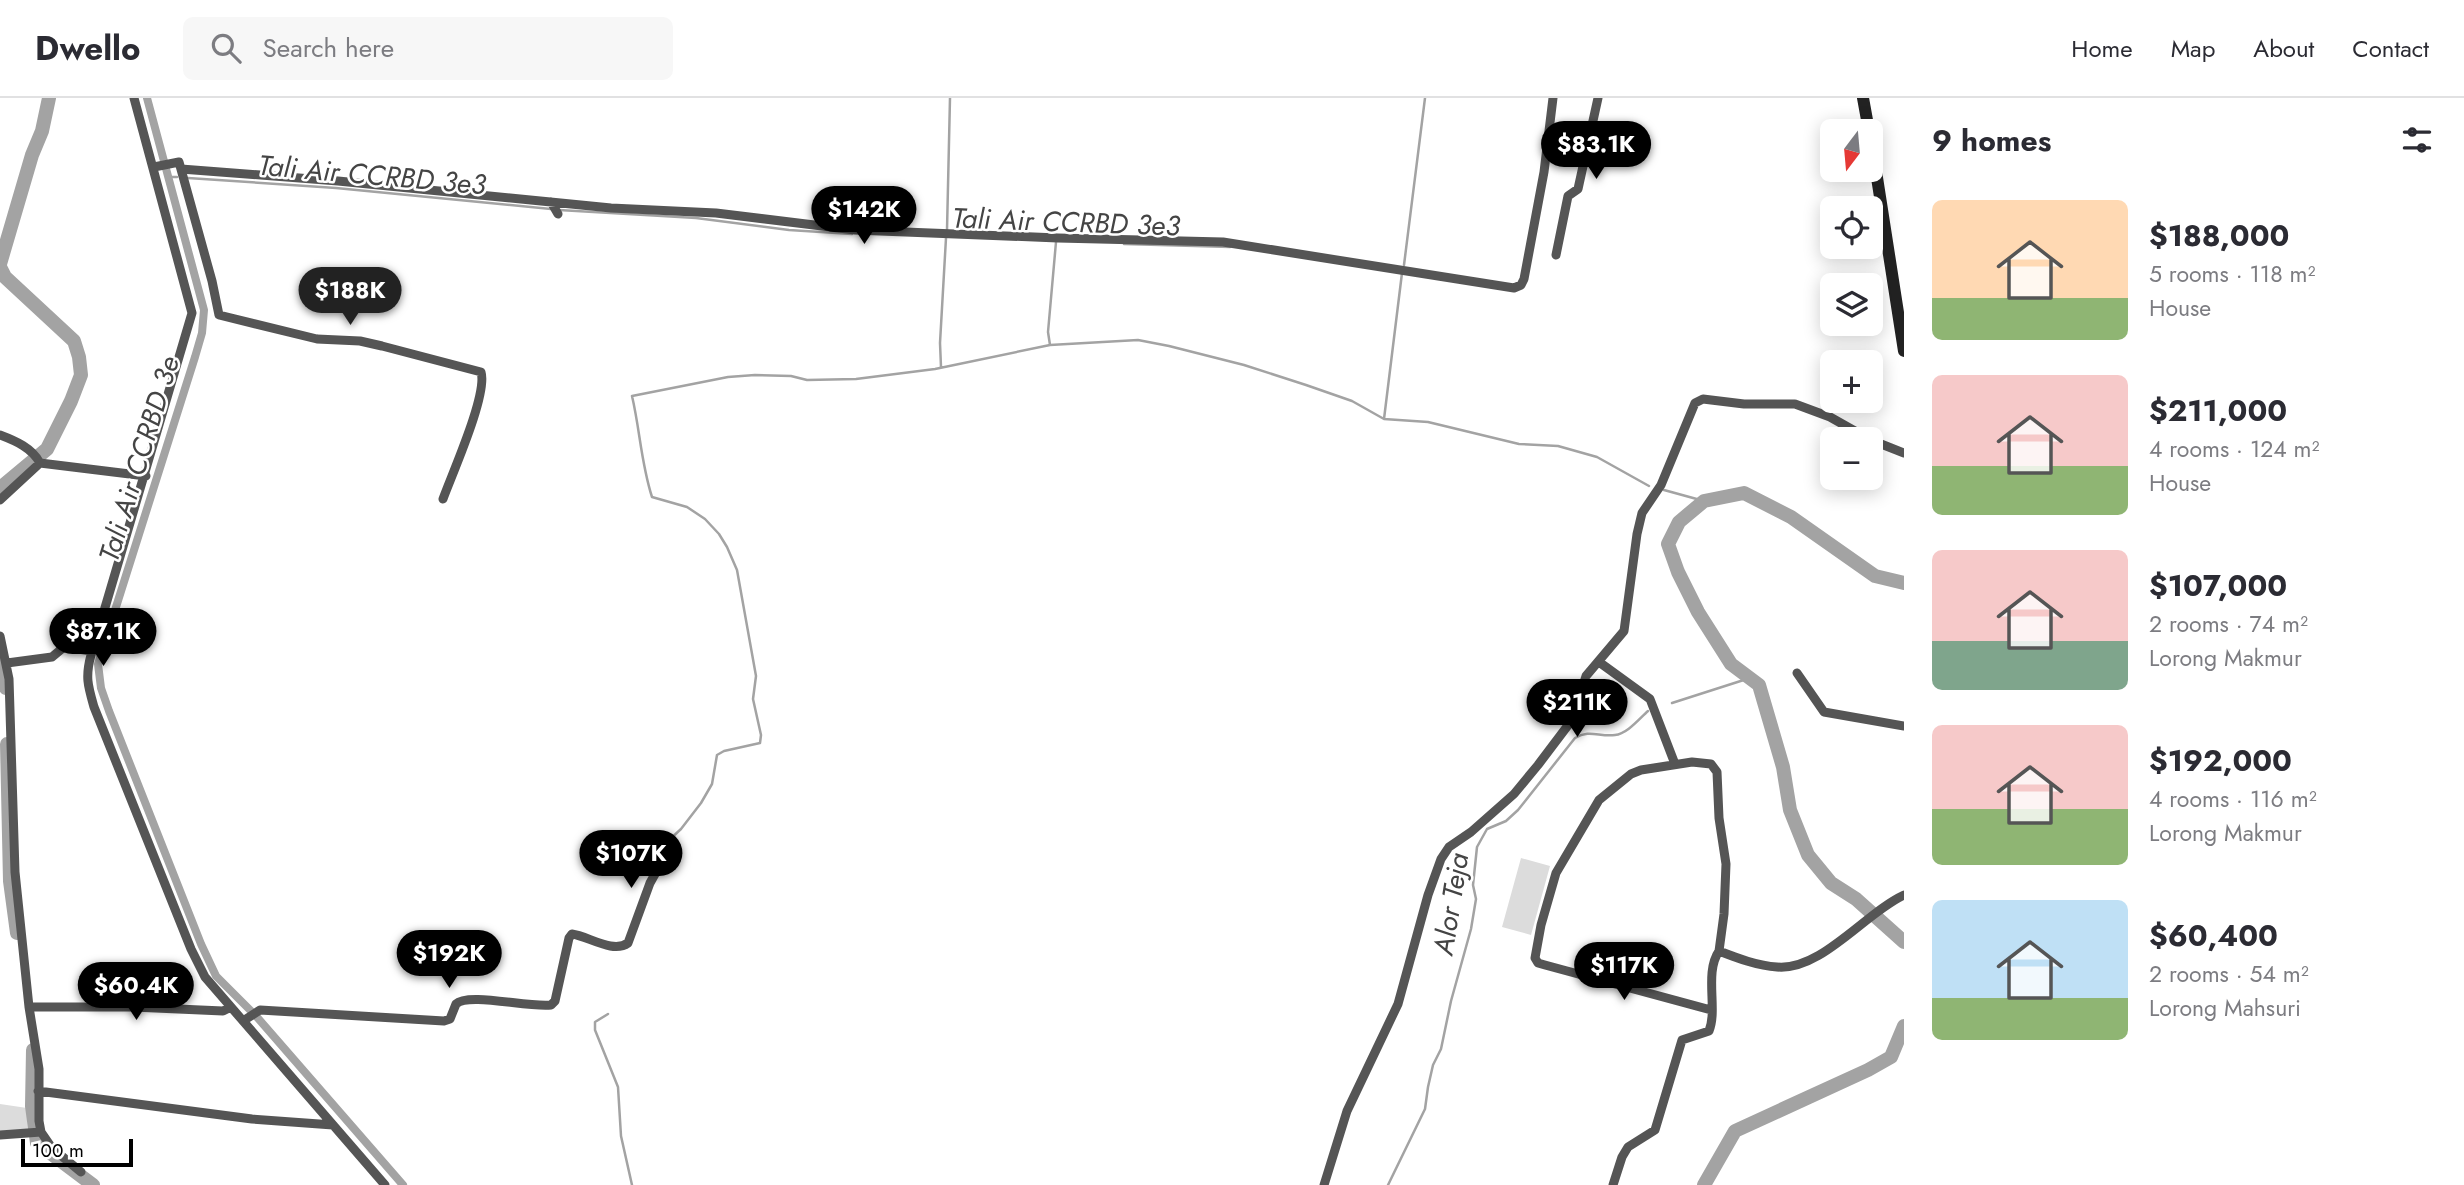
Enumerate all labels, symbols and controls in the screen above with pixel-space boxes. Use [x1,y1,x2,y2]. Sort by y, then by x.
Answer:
search box [183,17,673,80]
text: Dwello [35,25,141,72]
icon: search [207,29,245,67]
text: Search here [263,29,394,67]
text: Home [2071,31,2133,66]
text: Map [2171,31,2215,66]
text: About [2253,31,2314,66]
text: Contact [2352,31,2429,66]
north arrow [1820,119,1883,182]
map controls [1820,119,1883,490]
text: 9 homes [1932,119,2051,162]
icon: filters [2398,121,2436,159]
pin: $83.1K [1539,122,1653,181]
text: $83.1K [1557,127,1635,161]
water label: Tali Air CCRBD 3e3 [257,145,488,205]
pin: $142K [815,186,913,246]
text: $142K [827,192,901,226]
button: locate [1820,196,1883,259]
water label: Tali Air CCRBD 3e3 [951,198,1182,247]
text: $188,000 [2149,214,2289,257]
icon: home [1988,228,2072,312]
text: 5 rooms · 118 m² [2149,257,2316,291]
pin: $188K [301,268,399,327]
text: $188K [315,273,385,307]
button: layers [1820,273,1883,336]
text: House [2149,291,2211,325]
button: + [1820,350,1883,413]
water label: Tali Air CCRBD 3e [88,351,190,567]
text: $211,000 [2149,389,2287,432]
icon: home [1988,403,2072,487]
button: − [1820,427,1883,490]
text: 4 rooms · 124 m² [2149,432,2320,466]
text: House [2149,466,2211,500]
text: $107,000 [2149,564,2287,607]
icon: home [1988,578,2072,662]
text: 2 rooms · 74 m² [2149,607,2308,641]
pin: $87.1K [46,608,160,668]
text: $87.1K [65,614,141,648]
text: Lorong Makmur [2149,641,2302,675]
pin: $211K [1528,680,1626,739]
text: $211K [1543,685,1611,719]
text: $192,000 [2149,739,2292,782]
icon: home [1988,753,2072,837]
text: 4 rooms · 116 m² [2149,782,2317,816]
text: Lorong Makmur [2149,816,2302,850]
pin: $107K [582,830,680,890]
text: $107K [595,836,667,870]
water label: Alor Teja [1423,849,1479,959]
text: $60,400 [2149,914,2278,957]
icon: home [1988,928,2072,1012]
pin: $192K [400,930,498,990]
text: $192K [413,936,485,970]
pin: $117K [1575,942,1673,1002]
text: $117K [1590,948,1658,982]
text: 2 rooms · 54 m² [2149,957,2309,991]
pin: $60.4K [79,962,193,1022]
text: $60.4K [94,968,178,1002]
text: Lorong Mahsuri [2149,991,2301,1025]
scale bar [21,1136,133,1168]
text: 100 m [32,1137,84,1164]

